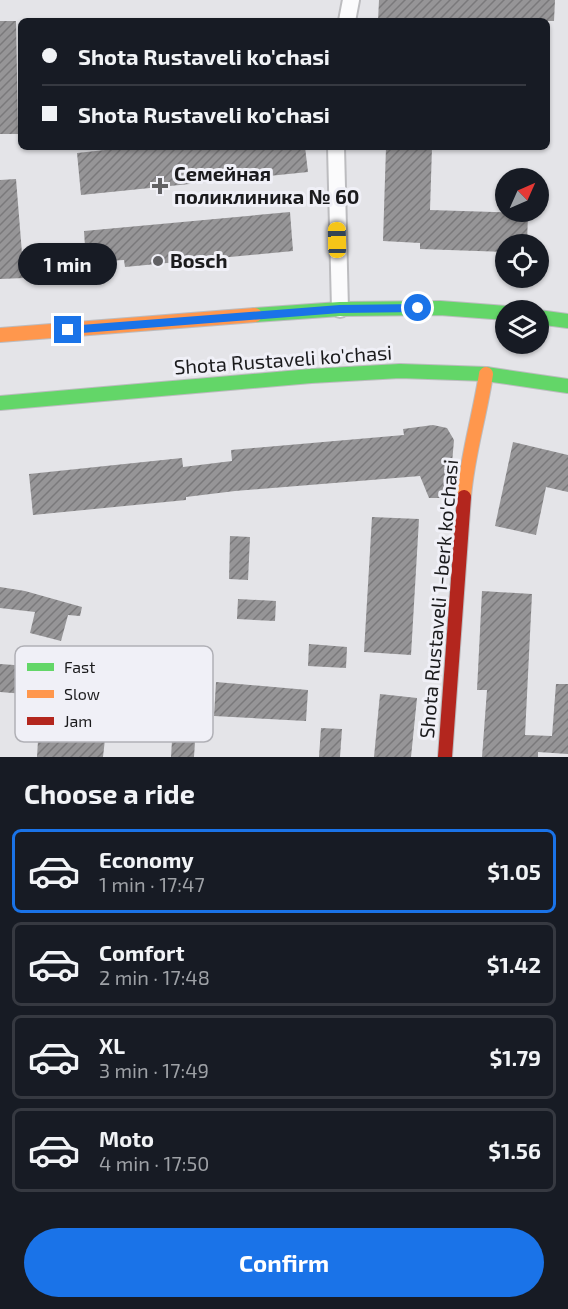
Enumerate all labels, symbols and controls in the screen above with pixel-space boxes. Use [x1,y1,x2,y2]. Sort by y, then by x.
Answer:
text: Shota Rustaveli ko'chasi [78,43,330,69]
text: Shota Rustaveli ko'chasi [78,101,330,127]
place label: Семейная поликлиника № 60 [174,161,359,208]
north arrow [495,168,549,222]
map controls [495,168,549,354]
marker: Семейная поликлиника № 60 [151,177,169,195]
car [328,222,346,258]
button: locate [495,234,549,288]
callout: 1 min [19,243,118,285]
place label: Bosch [170,248,227,272]
text: 1 min [43,252,92,276]
marker: Bosch [151,254,165,268]
route start [404,294,431,321]
button: layers [495,300,549,354]
route end [54,316,81,343]
street label: Shota Rustaveli ko'chasi [173,339,393,379]
street label: Shota Rustaveli 1-berk ko'chasi [414,458,462,739]
legend [15,646,213,742]
text: Fast [64,657,95,676]
text: Slow [64,684,100,703]
text: Jam [64,711,92,730]
text: Choose a ride [24,777,195,809]
icon: car [27,844,81,898]
text: Economy [99,846,194,872]
text: $1.05 [487,858,541,884]
text: 1 min · 17:47 [99,872,205,896]
icon: car [27,937,81,991]
text: Comfort [99,939,184,965]
text: $1.42 [487,951,541,977]
text: 2 min · 17:48 [99,965,210,989]
icon: car [27,1030,81,1084]
text: XL [99,1032,125,1058]
text: $1.79 [489,1044,541,1070]
text: 3 min · 17:49 [99,1058,209,1082]
icon: car [27,1123,81,1177]
text: Moto [99,1125,154,1151]
text: $1.56 [488,1137,541,1163]
text: 4 min · 17:50 [99,1151,209,1175]
button: Confirm [24,1228,544,1297]

